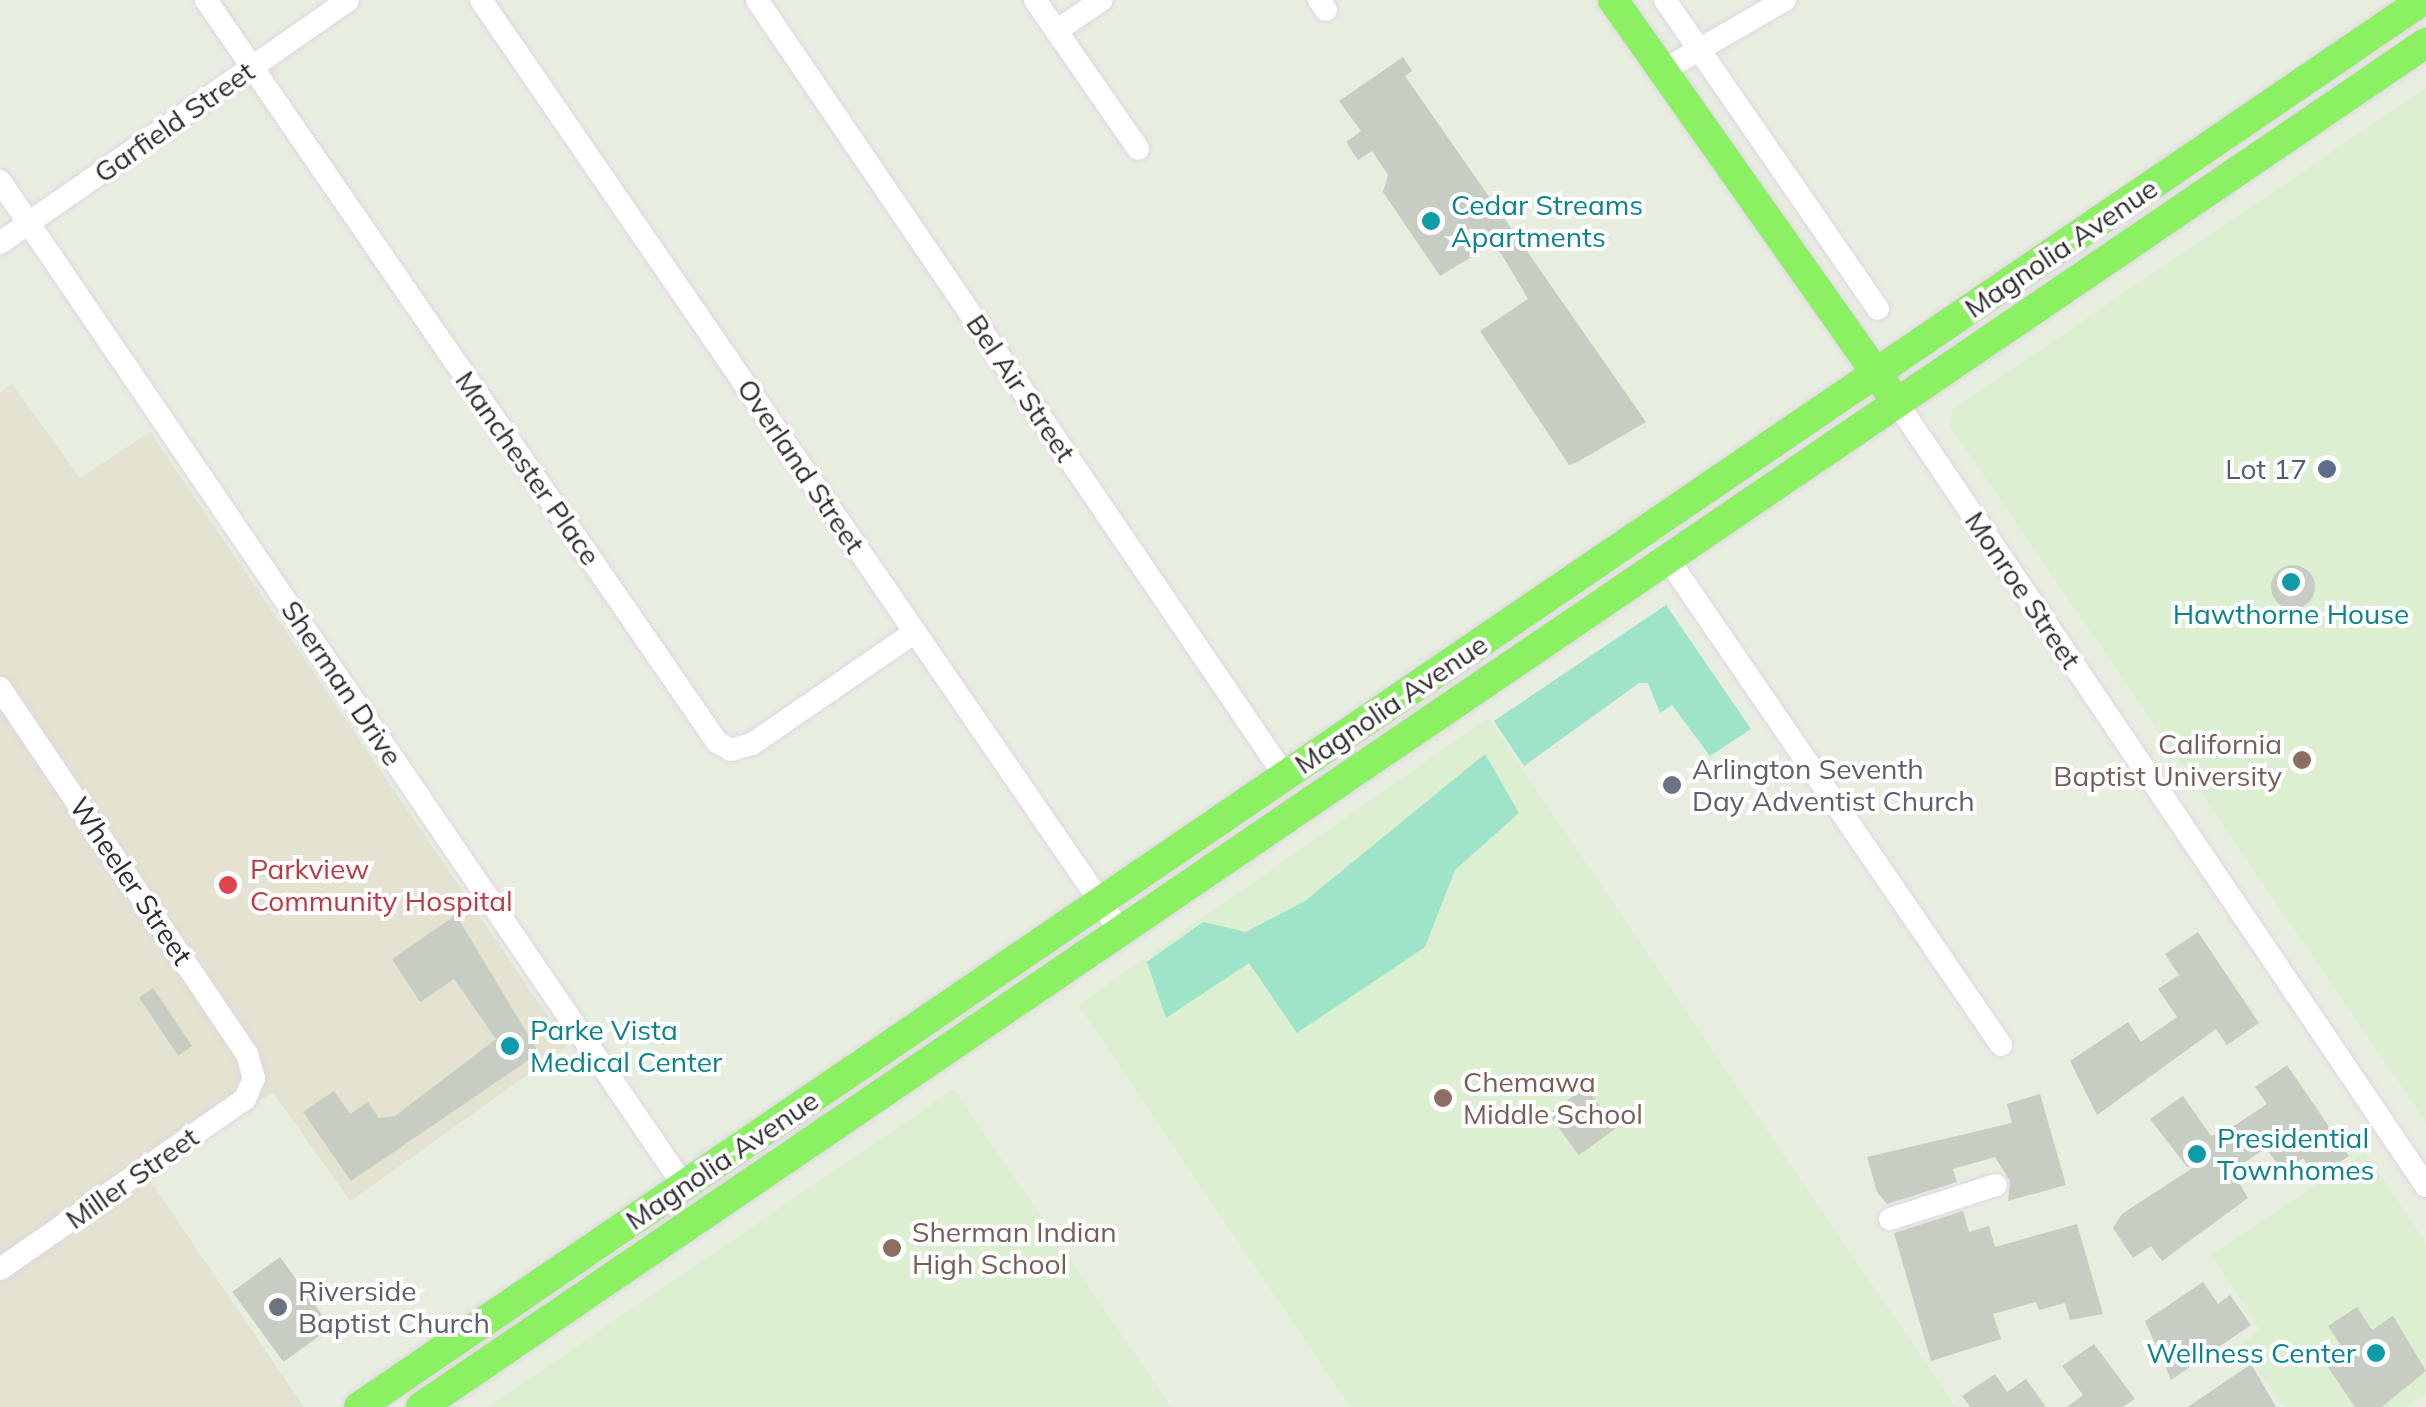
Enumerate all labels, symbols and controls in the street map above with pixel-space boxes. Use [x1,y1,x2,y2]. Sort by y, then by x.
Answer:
street label: Garfield Street [87,54,261,190]
street label: Magnolia Avenue [1958,171,2164,325]
place label: Cedar Streams Apartments [1451,188,1643,254]
marker: Cedar Streams Apartments [1420,210,1442,232]
street label: Bel Air Street [959,308,1083,468]
street label: Manchester Place [448,364,608,572]
street label: Overland Street [730,372,872,560]
place label: Lot 17 [2225,452,2307,486]
marker: Lot 17 [2316,458,2338,480]
street label: Monroe Street [1958,505,2088,675]
marker: Hawthorne House [2280,571,2302,593]
street label: Sherman Drive [274,594,410,772]
place label: Hawthorne House [2173,597,2409,631]
street label: Magnolia Avenue [1288,627,1494,781]
place label: California Baptist University [2053,727,2282,793]
marker: California Baptist University [2291,749,2313,771]
place label: Arlington Seventh Day Adventist Church [1692,752,1975,818]
marker: Arlington Seventh Day Adventist Church [1661,774,1683,796]
street label: Wheeler Street [63,791,199,971]
place label: Parkview Community Hospital [250,852,513,918]
marker: Parkview Community Hospital [215,872,241,898]
place label: Parke Vista Medical Center [530,1013,722,1079]
marker: Parke Vista Medical Center [499,1035,521,1057]
place label: Chemawa Middle School [1463,1065,1643,1131]
street label: Magnolia Avenue [619,1083,825,1237]
marker: Chemawa Middle School [1432,1087,1454,1109]
street label: Miller Street [59,1120,205,1236]
place label: Presidential Townhomes [2217,1121,2374,1187]
marker: Presidential Townhomes [2186,1143,2208,1165]
place label: Sherman Indian High School [912,1215,1117,1281]
marker: Sherman Indian High School [881,1237,903,1259]
place label: Riverside Baptist Church [298,1274,490,1340]
marker: Riverside Baptist Church [267,1296,289,1318]
place label: Wellness Center [2146,1336,2356,1370]
marker: Wellness Center [2365,1342,2387,1364]

